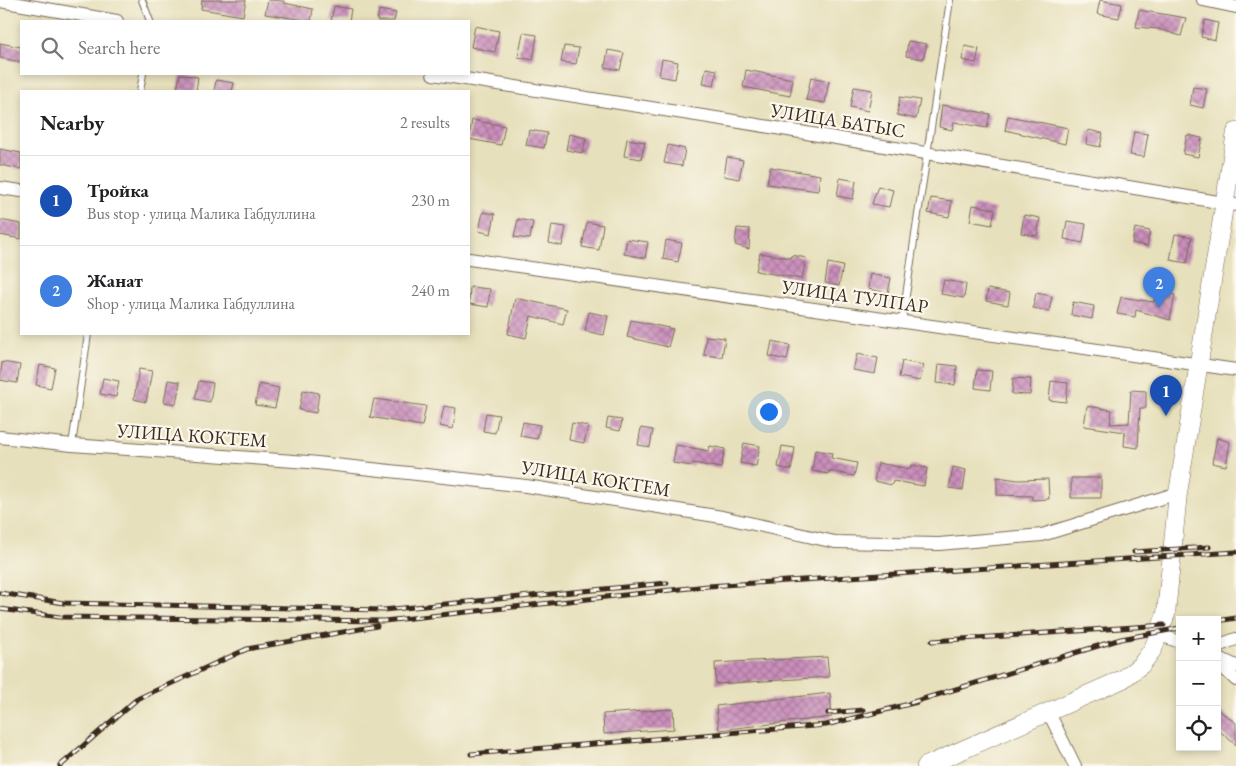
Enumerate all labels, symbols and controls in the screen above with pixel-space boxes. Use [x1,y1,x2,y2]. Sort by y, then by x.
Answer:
search box [20,20,470,75]
icon: search [38,34,66,62]
text: Search here [78,35,160,60]
street label: УЛИЦА БАТЫС [768,97,907,143]
text: Nearby [40,109,104,136]
text: 2 results [400,112,450,133]
text: Тройка [87,178,149,203]
text: 1 [52,190,60,211]
text: 230 m [411,190,450,211]
text: Bus stop · улица Малика Габдуллина [87,203,316,224]
pin: 2 [1143,267,1175,308]
text: Жанат [87,268,143,293]
street label: УЛИЦА ТУЛПАР [779,274,930,319]
text: 2 [52,280,60,301]
text: 240 m [411,280,450,301]
text: Shop · улица Малика Габдуллина [87,293,295,314]
pin: 1 [1150,375,1182,416]
your location [756,399,782,425]
street label: УЛИЦА КОКТЕМ [115,418,268,453]
street label: УЛИЦА КОКТЕМ [519,454,672,503]
map controls [1176,616,1221,751]
button: + [1176,616,1221,661]
button: − [1176,661,1221,706]
button: locate [1176,706,1221,751]

